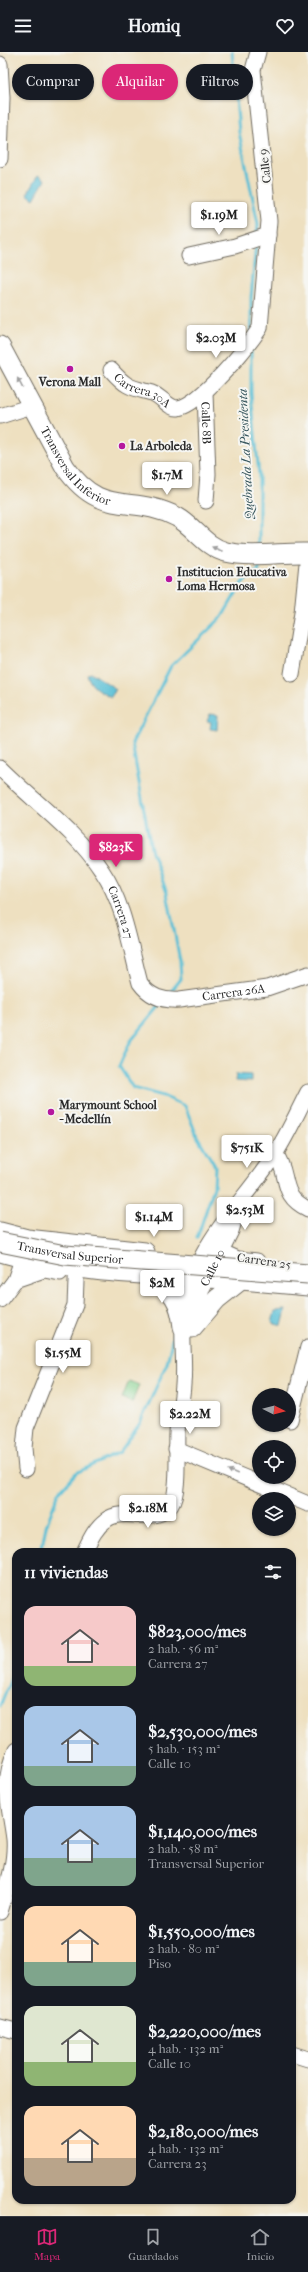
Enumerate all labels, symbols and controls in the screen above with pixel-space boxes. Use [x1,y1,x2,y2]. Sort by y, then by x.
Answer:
icon: menu [12,15,34,37]
icon: heart [274,15,296,37]
text: Homiq [128,16,180,37]
chip: Comprar [12,64,94,100]
chip: Alquilar [102,64,178,100]
chip: Filtros [186,64,253,100]
street label: Calle 9 [256,148,274,184]
pin: $1.19M [186,202,252,236]
text: $1.19M [200,207,238,222]
pin: $2.03M [183,325,249,359]
text: $2.03M [196,330,236,345]
marker: Verona Mall [65,364,75,374]
street label: Carrera 30A [111,370,174,411]
place label: Verona Mall [38,375,102,389]
one-way arrow [17,378,23,389]
water label: Quebrada La Presidenta [235,388,257,521]
street label: Calle 8B [198,401,214,445]
street label: Transversal Inferior [38,424,113,508]
place label: La Arboleda [130,439,192,453]
marker: La Arboleda [117,441,127,451]
pin: $1.7M [139,462,195,496]
text: $1.7M [151,467,183,482]
one-way arrow [211,545,223,551]
place label: Institucion Educativa Loma Hermosa [177,565,287,593]
marker: Institucion Educativa Loma Hermosa [164,574,174,584]
pin: $823K [88,834,144,868]
text: $823K [98,839,134,854]
street label: Carrera 27 [105,884,136,941]
street label: Carrera 26A [201,981,266,1004]
place label: Marymount School - Medellín [58,1098,158,1126]
marker: Marymount School - Medellín [46,1107,56,1117]
pin: $751K [219,1135,275,1169]
text: $751K [230,1140,264,1155]
pin: $2.53M [212,1197,278,1231]
text: $2.53M [226,1202,264,1217]
pin: $1.14M [121,1204,187,1238]
text: $1.14M [135,1209,173,1224]
street label: Transversal Superior [16,1239,125,1267]
street label: Calle 10 [197,1247,228,1289]
street label: Carrera 25 [236,1250,292,1272]
pin: $2M [143,1270,181,1304]
text: $2M [149,1275,175,1290]
pin: $1.55M [30,1340,96,1374]
text: $1.55M [45,1345,81,1360]
north arrow [252,1388,296,1432]
map controls [252,1388,296,1536]
pin: $2.22M [157,1401,223,1435]
text: $2.22M [169,1406,211,1421]
button: locate [252,1440,296,1484]
one-way arrow [227,1469,239,1475]
button: layers [252,1492,296,1536]
pin: $2.18M [115,1495,181,1529]
text: $2.18M [128,1500,168,1515]
icon: filters [262,1561,284,1583]
text: 11 viviendas [24,1562,108,1582]
text: $823,000/mes [148,1621,246,1641]
icon: home [56,1622,104,1670]
text: 2 hab. · 56 m² [148,1641,218,1656]
text: Carrera 27 [148,1656,207,1671]
text: $2,530,000/mes [148,1721,257,1741]
icon: home [56,1722,104,1770]
text: 5 hab. · 153 m² [148,1741,220,1756]
text: Calle 10 [148,1756,191,1771]
text: $1,140,000/mes [148,1821,257,1841]
icon: home [56,1822,104,1870]
text: 2 hab. · 58 m² [148,1841,218,1856]
text: Transversal Superior [148,1856,264,1871]
text: $1,550,000/mes [148,1921,255,1941]
icon: home [56,1922,104,1970]
text: 2 hab. · 80 m² [148,1941,219,1956]
text: Piso [148,1956,171,1971]
text: $2,220,000/mes [148,2021,261,2041]
icon: home [56,2022,104,2070]
text: 4 hab. · 132 m² [148,2041,223,2056]
text: Calle 10 [148,2056,191,2071]
text: $2,180,000/mes [148,2121,258,2141]
icon: home [56,2122,104,2170]
text: 4 hab. · 132 m² [148,2141,223,2156]
text: Carrera 23 [148,2156,207,2171]
tab: Mapa [34,2226,60,2263]
tab: Guardados [128,2226,179,2263]
tab: Inicio [247,2226,274,2263]

